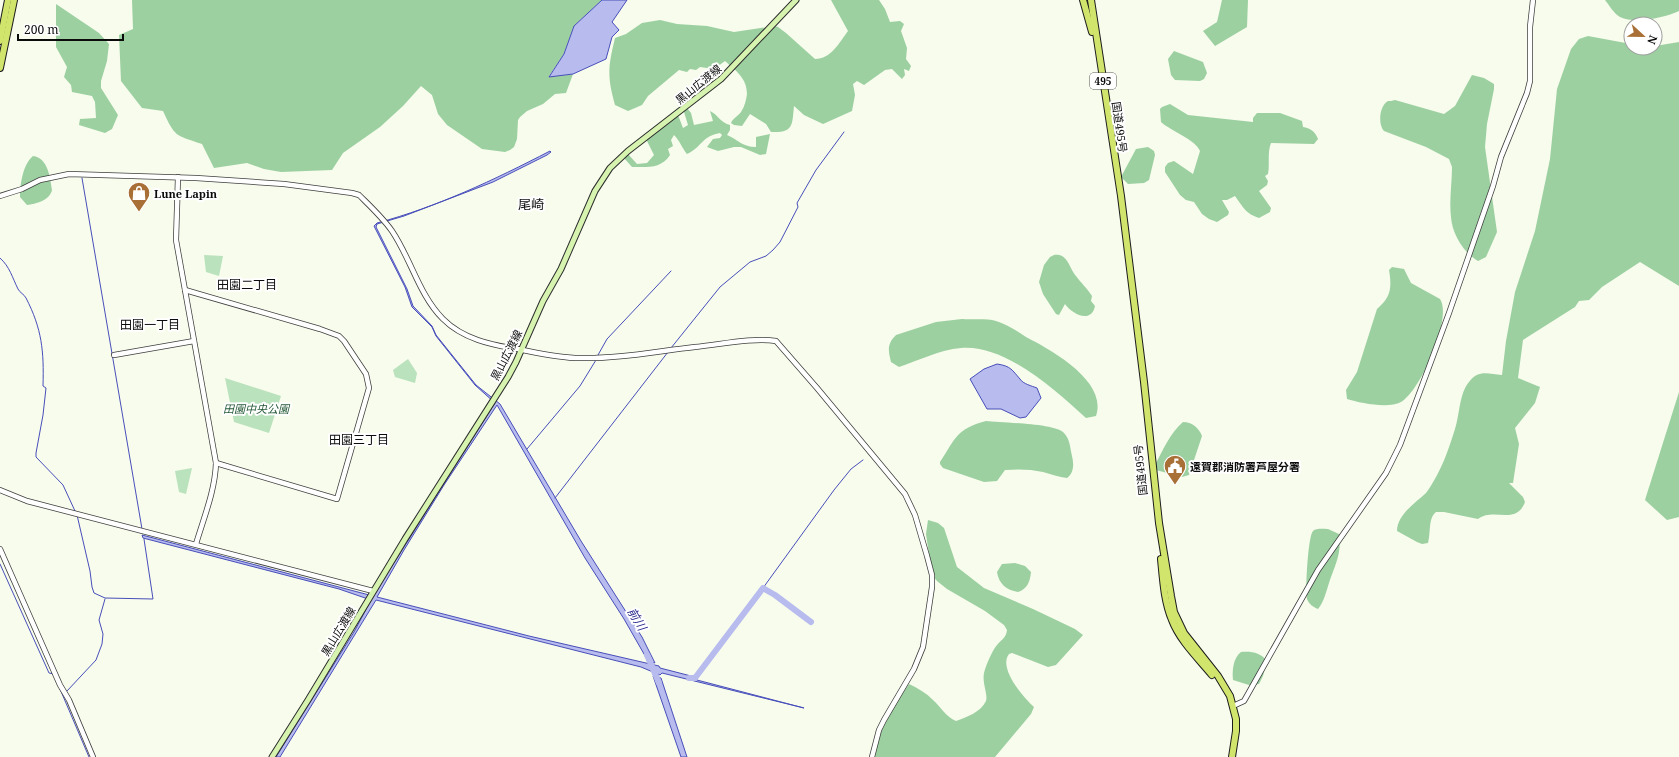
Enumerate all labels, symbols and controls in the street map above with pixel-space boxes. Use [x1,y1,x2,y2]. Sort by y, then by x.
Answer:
scale bar [18,16,123,42]
north arrow [1623,16,1663,56]
text: 200 m [24,21,59,38]
text: N [1644,33,1661,47]
street label: 黒山広渡線 [672,61,724,107]
road number: 495 [1090,73,1116,89]
street label: 国道495号 [1109,100,1131,154]
shop icon: Lune Lapin [126,180,152,213]
place label: Lune Lapin [154,186,218,201]
district label: 尾崎 [518,195,544,213]
district label: 田園二丁目 [217,276,277,293]
district label: 田園一丁目 [120,316,180,333]
street label: 黒山広渡線 [487,327,525,383]
park label: 田園中央公園 [223,401,291,416]
district label: 田園三丁目 [329,431,389,448]
street label: 国道495号 [1130,444,1150,496]
public building icon: 遠賀郡消防署芦屋分署 [1162,453,1188,486]
place label: 遠賀郡消防署芦屋分署 [1190,459,1300,474]
street label: 黒山広渡線 [317,604,359,658]
water label: 前川 [624,604,651,635]

